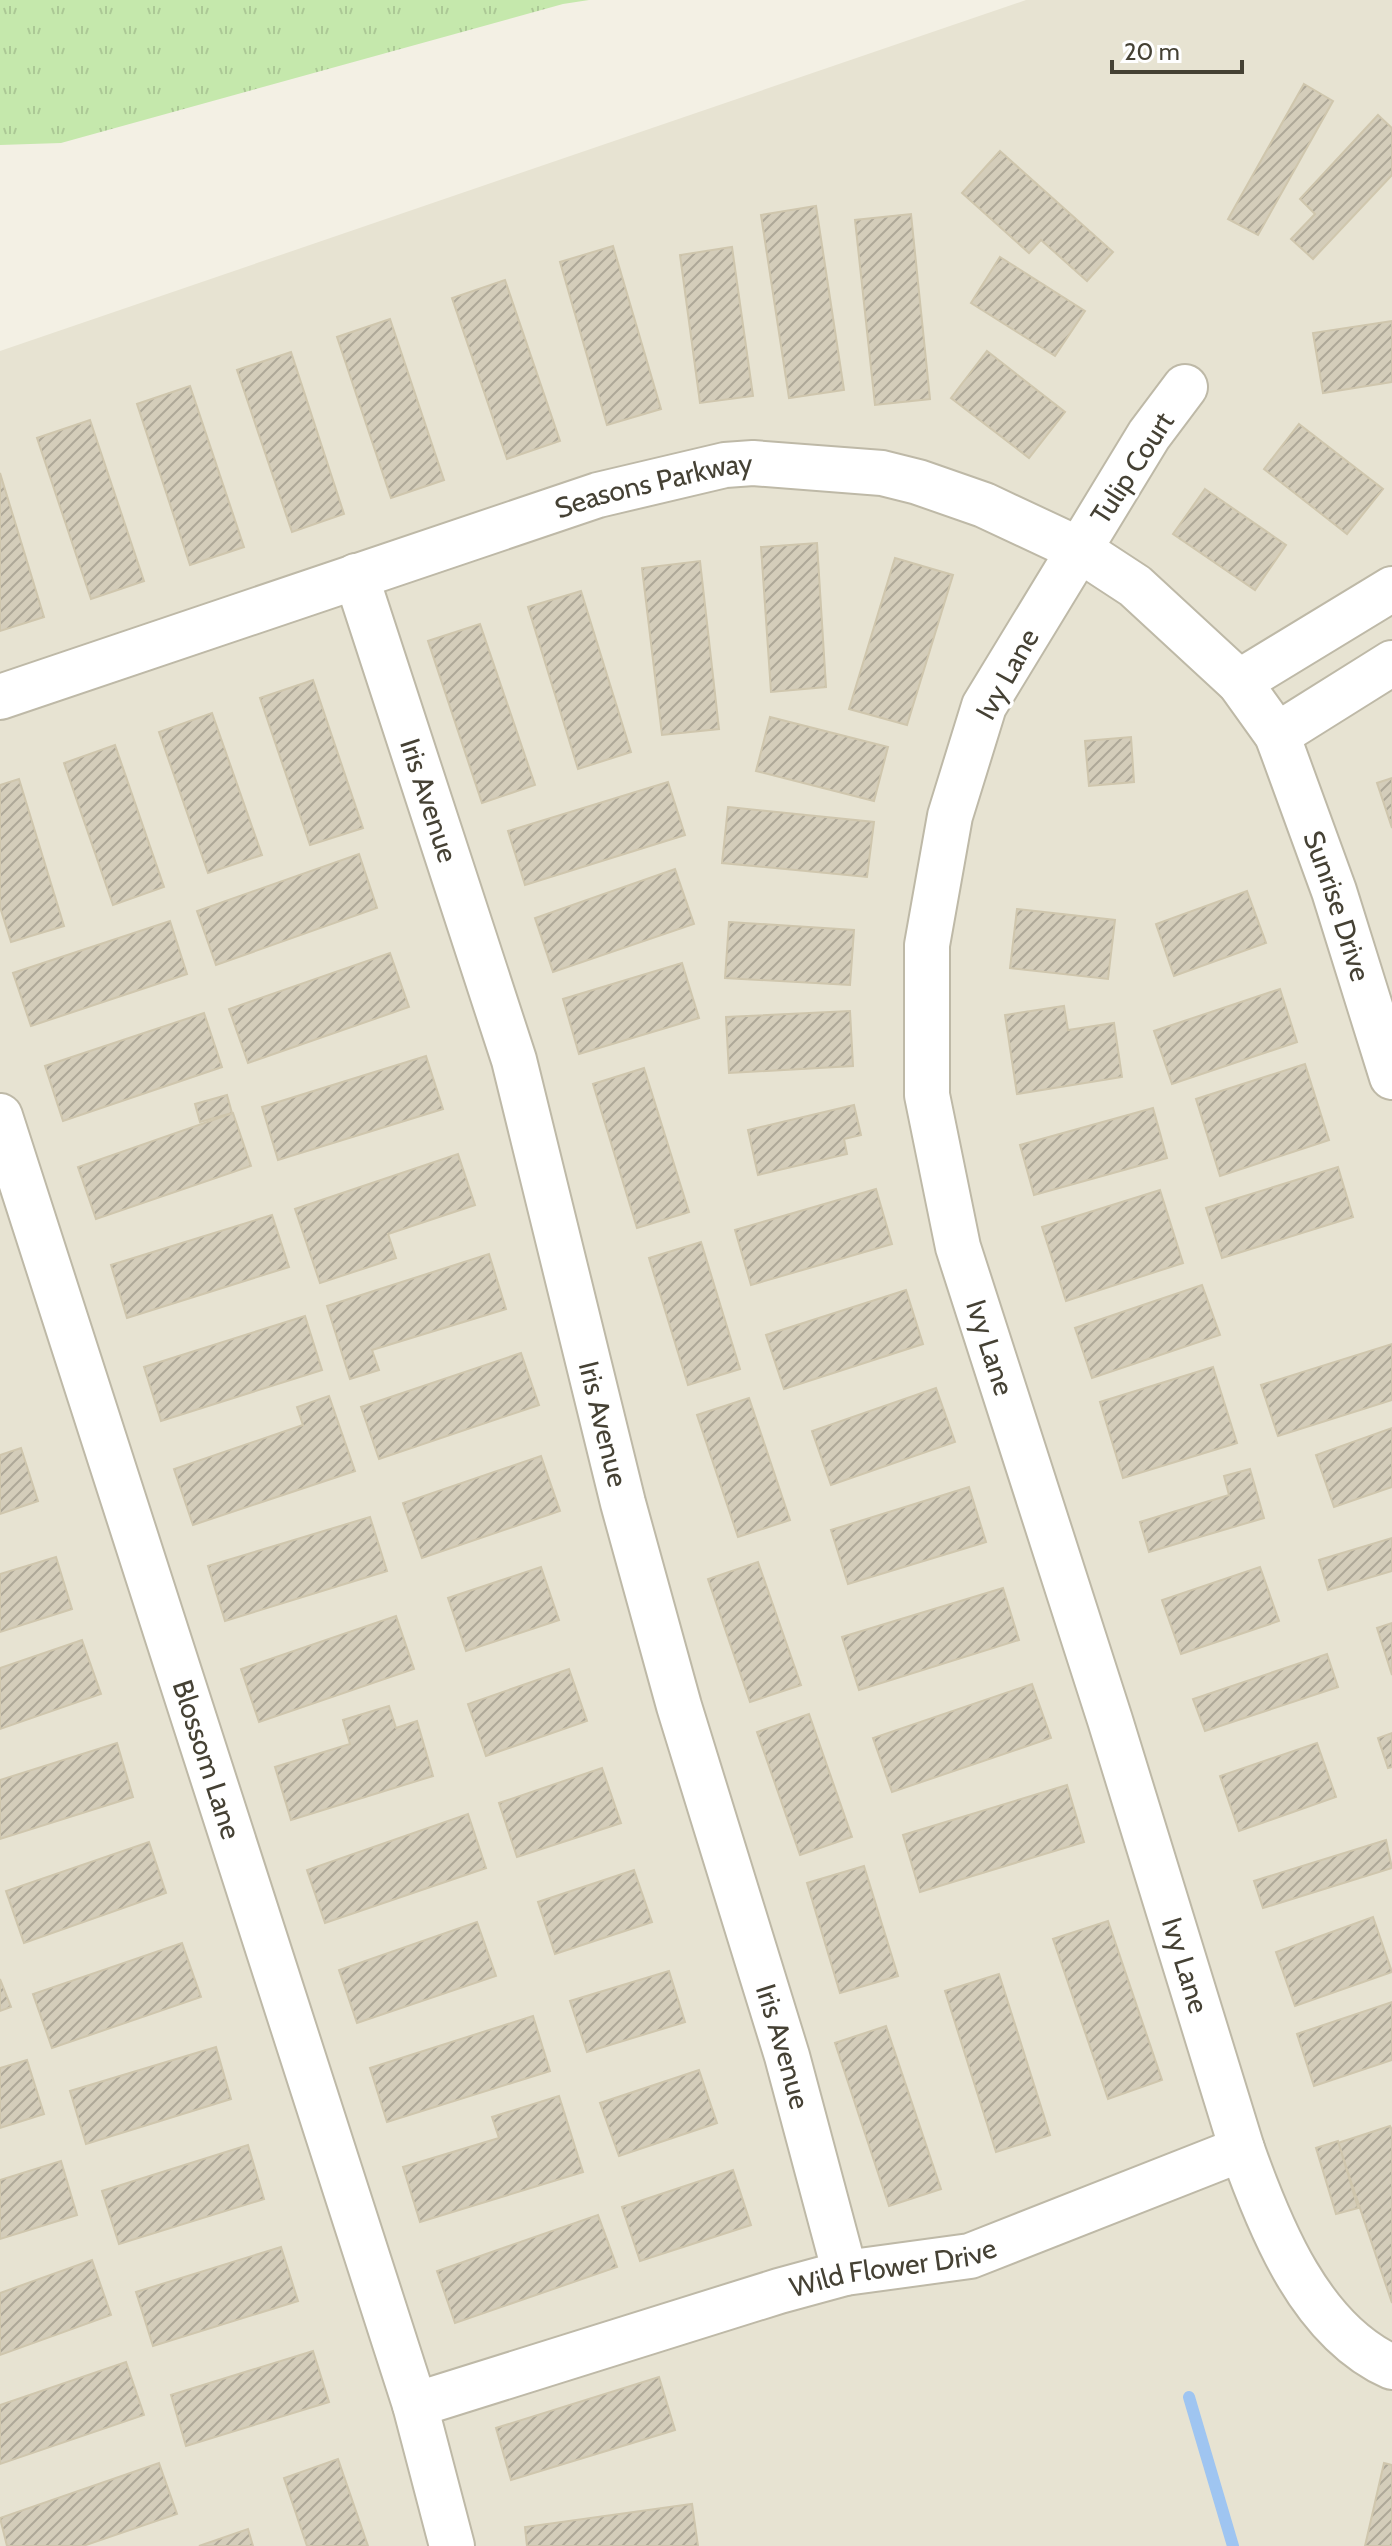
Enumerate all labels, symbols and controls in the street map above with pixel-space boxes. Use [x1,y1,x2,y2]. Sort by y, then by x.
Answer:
scale bar [1112,24,1242,74]
text: 20 m [1124,37,1180,66]
street label: Tulip Court [1083,406,1181,530]
street label: Seasons Parkway [550,446,754,525]
street label: Ivy Lane [968,623,1046,725]
street label: Iris Avenue [393,734,465,867]
street label: Sunrise Drive [1296,826,1378,985]
street label: Ivy Lane [959,1295,1022,1400]
street label: Iris Avenue [572,1358,635,1490]
street label: Blossom Lane [166,1676,249,1843]
street label: Ivy Lane [1155,1913,1216,2017]
street label: Iris Avenue [749,1980,817,2113]
street label: Wild Flower Drive [786,2230,1001,2304]

